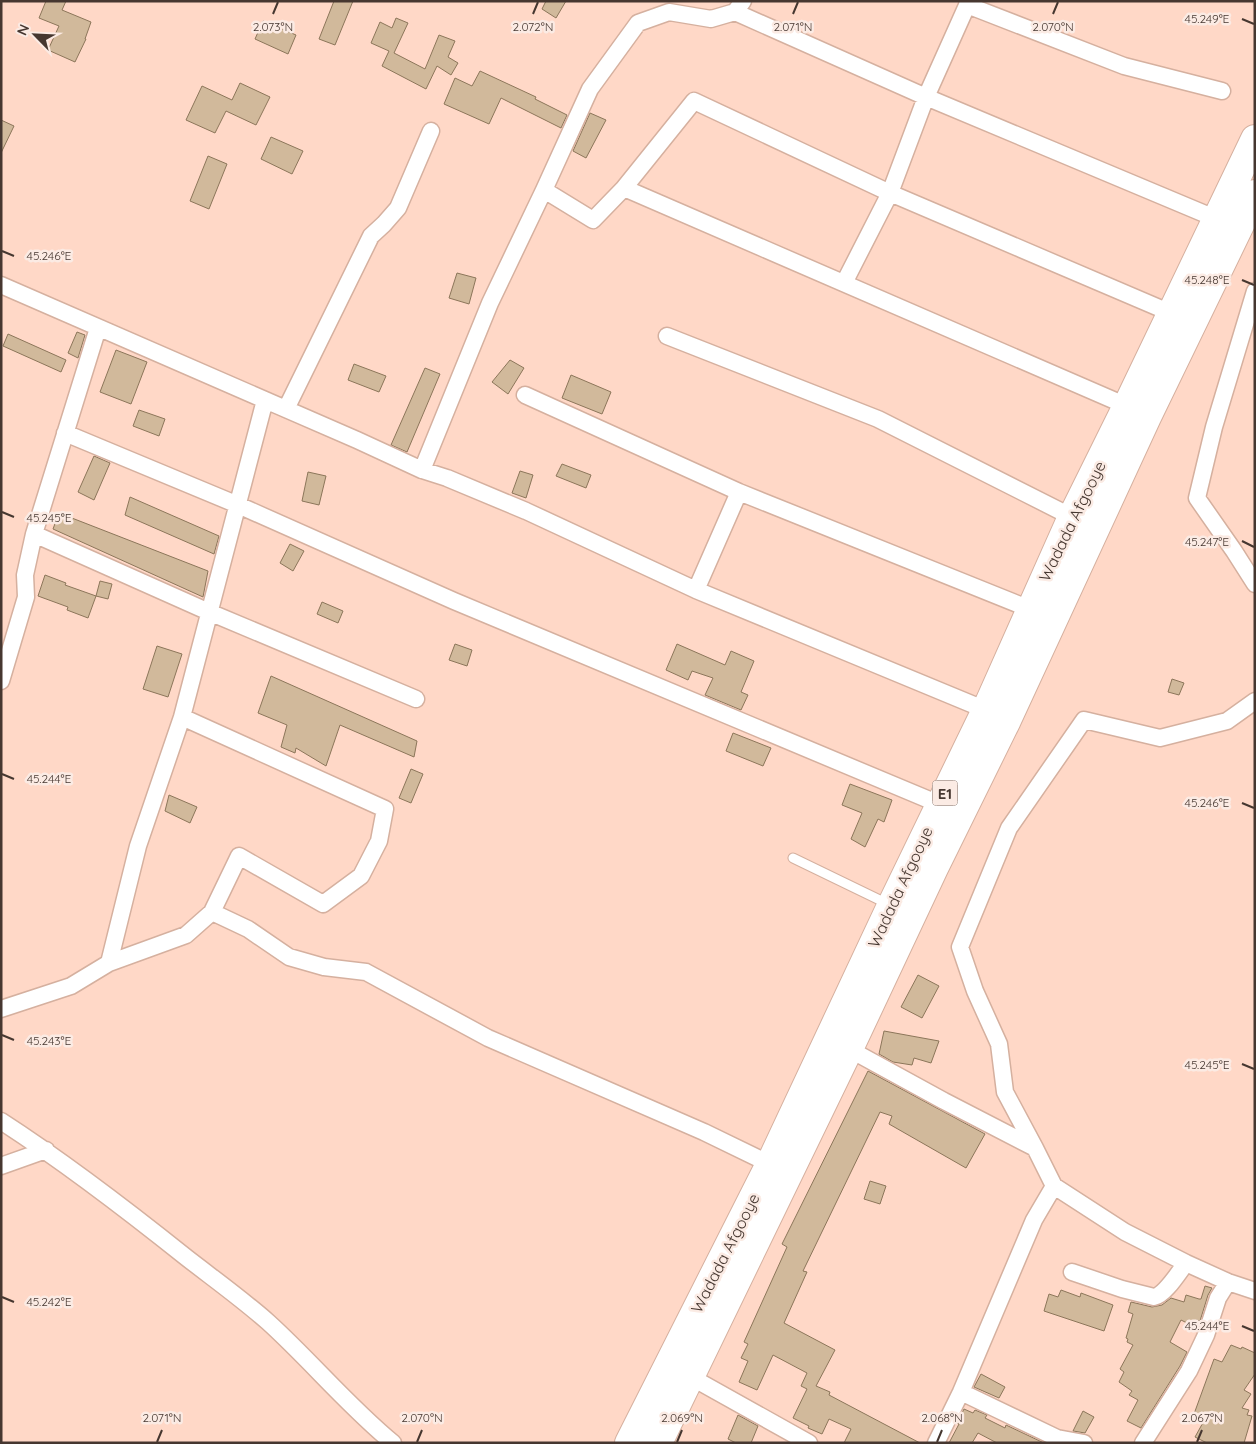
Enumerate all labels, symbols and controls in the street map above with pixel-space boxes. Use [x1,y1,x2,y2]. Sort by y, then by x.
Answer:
north arrow [10,10,60,60]
text: 45.249°E [1185,11,1230,26]
text: 2.073°N [253,19,293,34]
text: 2.072°N [513,19,553,34]
text: 2.071°N [773,19,813,34]
text: 2.070°N [1032,19,1074,34]
text: N [13,21,33,38]
text: 45.246°E [27,248,72,263]
text: 45.248°E [1185,272,1230,287]
street label: Wadada Afgooye [1034,458,1110,584]
text: 45.245°E [26,510,72,525]
text: 45.247°E [1185,534,1229,549]
text: 45.244°E [27,771,72,786]
road number: E1 [932,780,958,806]
text: 45.246°E [1185,795,1230,810]
street label: Wadada Afgooye [863,823,937,951]
text: 45.243°E [27,1033,72,1048]
text: 45.245°E [1184,1057,1230,1072]
street label: Wadada Afgooye [686,1190,764,1316]
text: 45.242°E [26,1294,72,1309]
text: 45.244°E [1185,1318,1230,1333]
text: 2.071°N [142,1410,182,1425]
text: 2.070°N [401,1410,443,1425]
text: 2.069°N [661,1410,703,1425]
text: 2.068°N [921,1410,963,1425]
text: 2.067°N [1181,1410,1223,1425]

